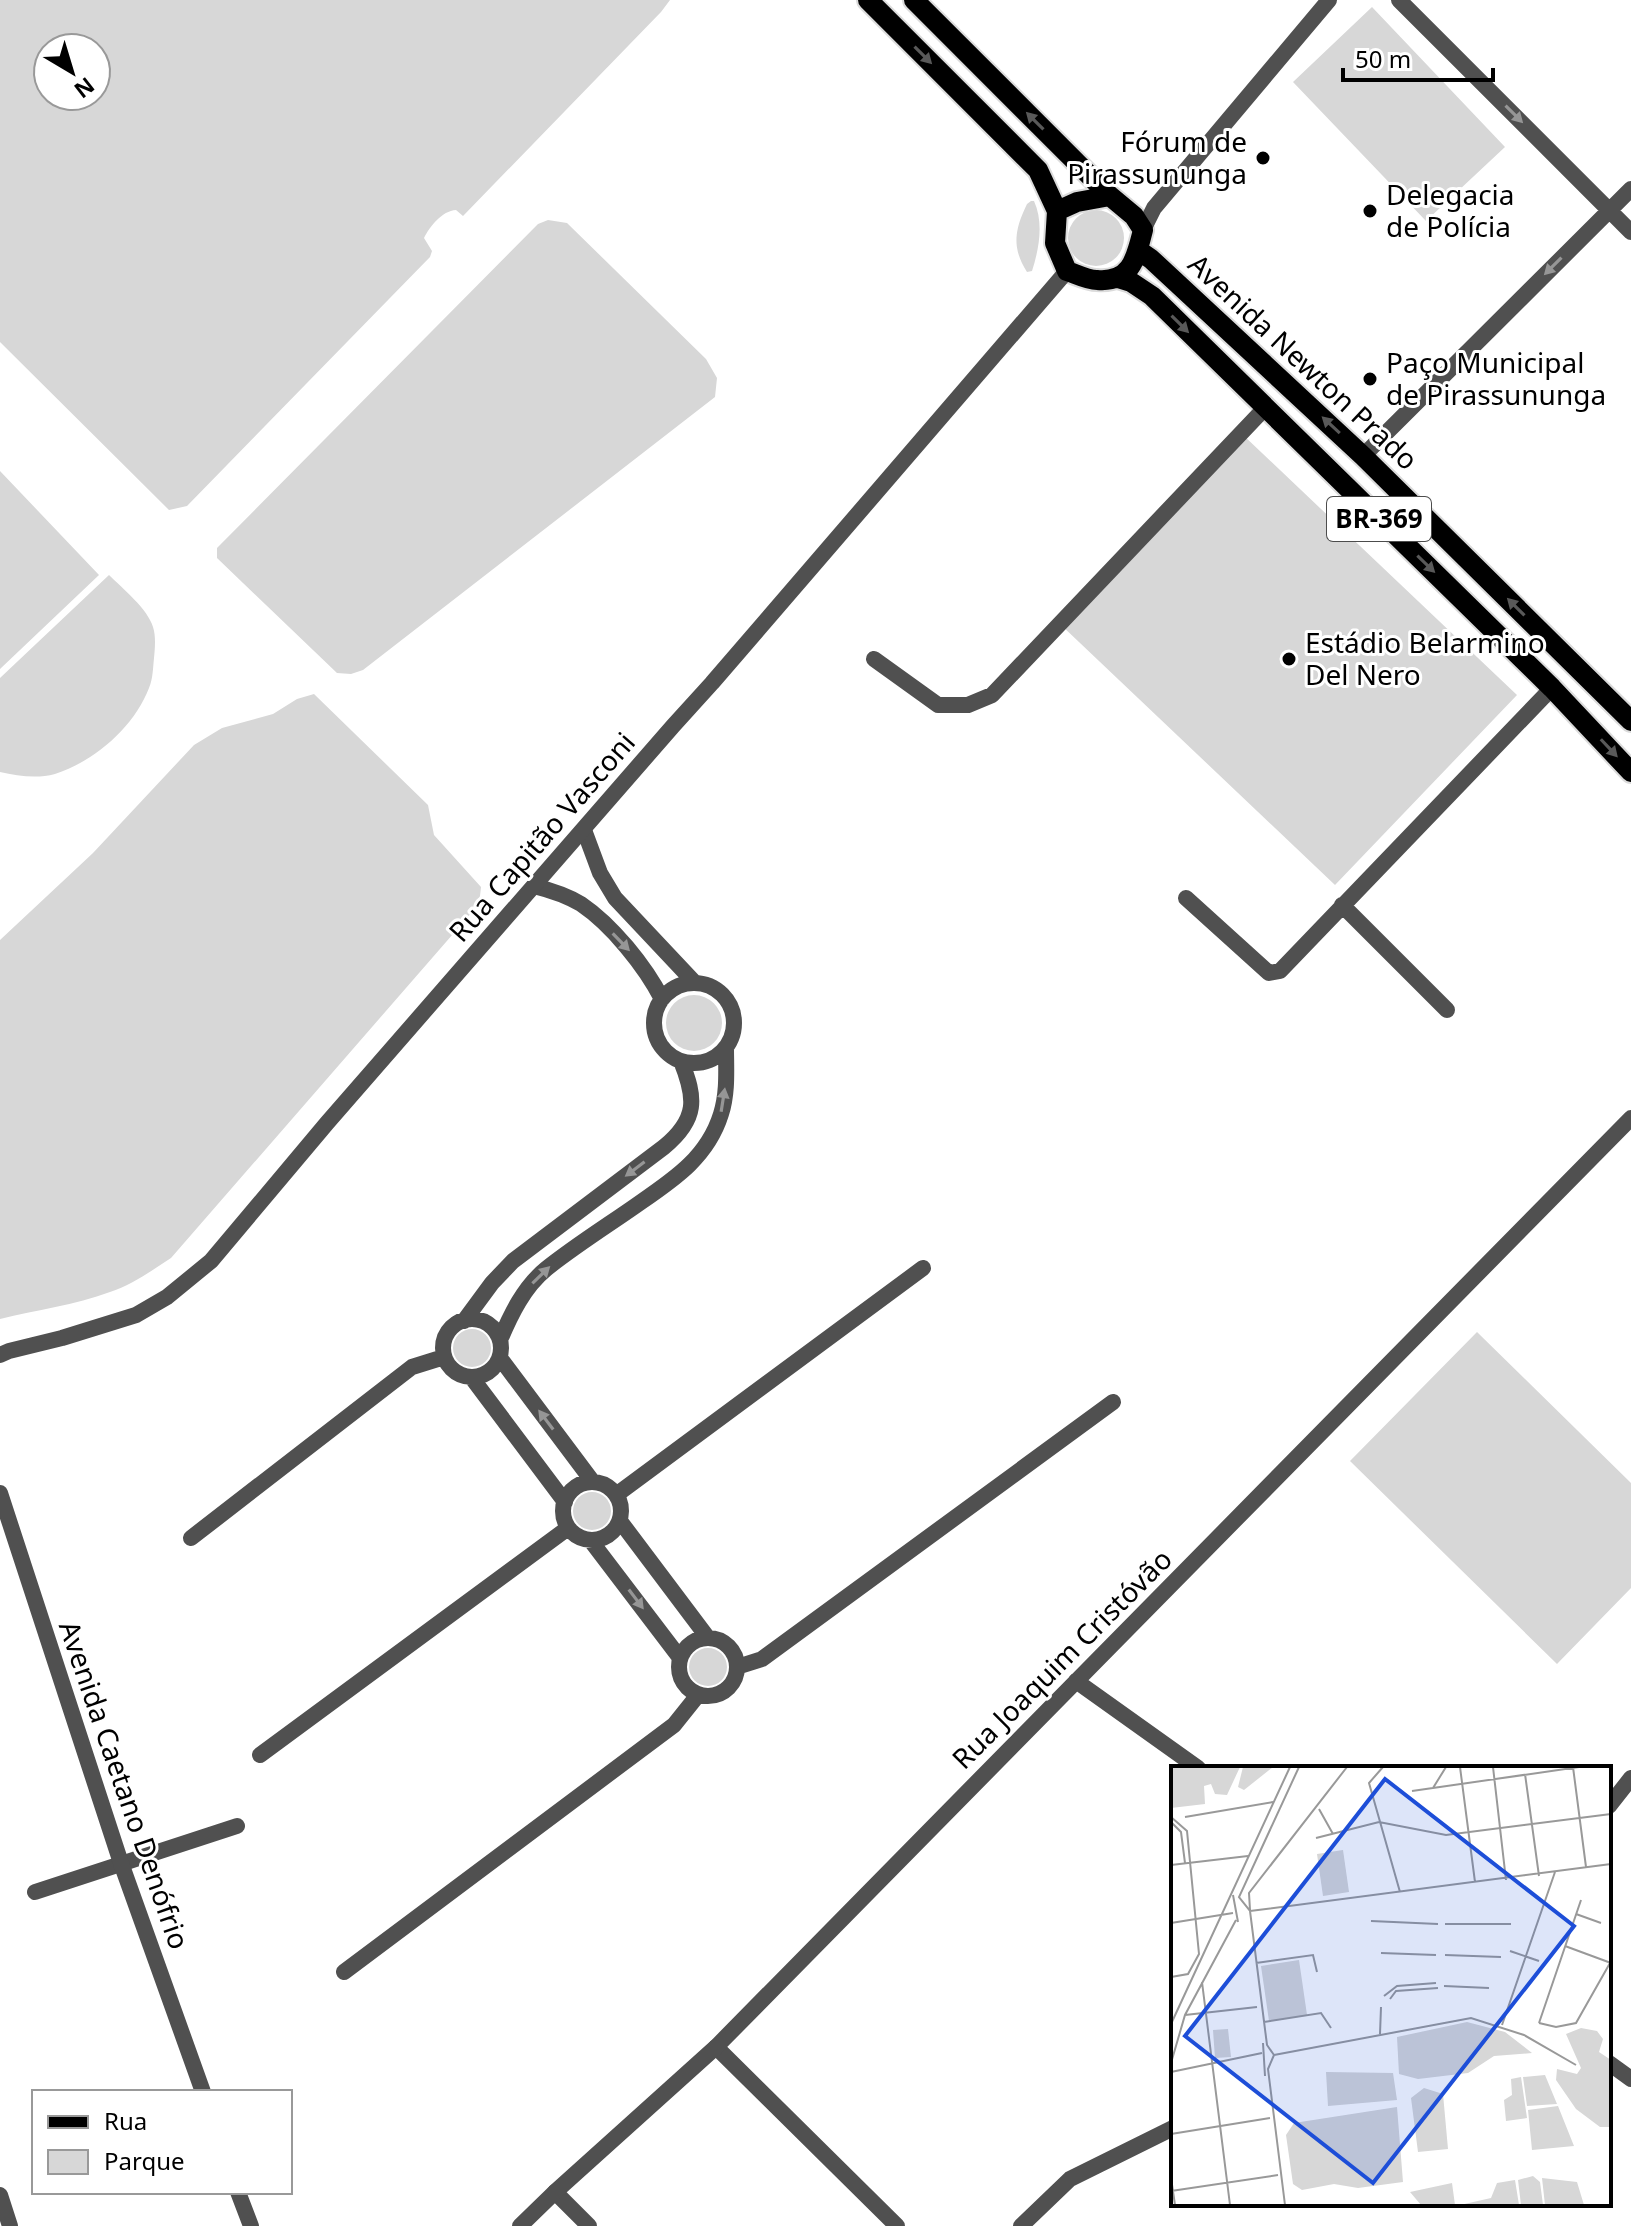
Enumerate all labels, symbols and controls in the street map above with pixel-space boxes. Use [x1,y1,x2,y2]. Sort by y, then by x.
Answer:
north arrow [32,32,112,112]
scale bar [1343,32,1493,82]
text: 50 m [1355,42,1411,75]
one-way arrow [913,45,932,64]
text: N [69,71,101,106]
one-way arrow [1504,104,1523,123]
one-way arrow [1026,112,1045,131]
place label: Fórum de Pirassununga [1067,122,1247,192]
marker: Fórum de Pirassununga [1254,149,1272,167]
place label: Delegacia de Polícia [1386,175,1515,245]
marker: Delegacia de Polícia [1361,202,1379,220]
street label: Avenida Newton Prado [1181,245,1427,478]
one-way arrow [1544,256,1563,275]
one-way arrow [1170,314,1189,332]
place label: Paço Municipal de Pirassununga [1386,343,1606,413]
marker: Paço Municipal de Pirassununga [1361,370,1379,388]
one-way arrow [1321,416,1340,434]
road number: BR-369 [1327,497,1431,541]
one-way arrow [1416,555,1435,573]
one-way arrow [1507,598,1526,617]
place label: Estádio Belarmino Del Nero [1305,623,1545,693]
marker: Estádio Belarmino Del Nero [1280,650,1298,668]
street label: Rua Capitão Vasconi [440,724,643,949]
one-way arrow [1600,739,1618,758]
one-way arrow [611,932,630,951]
one-way arrow [718,1087,730,1112]
one-way arrow [624,1160,645,1176]
one-way arrow [532,1266,551,1284]
one-way arrow [539,1410,555,1430]
street label: Rua Joaquim Cristóvão [943,1540,1180,1777]
one-way arrow [627,1589,643,1609]
street label: Avenida Caetano Denófrio [51,1615,199,1954]
inset map [1171,1766,1611,2206]
legend [32,2090,292,2194]
text: Rua [104,2104,147,2137]
text: Parque [104,2144,185,2177]

